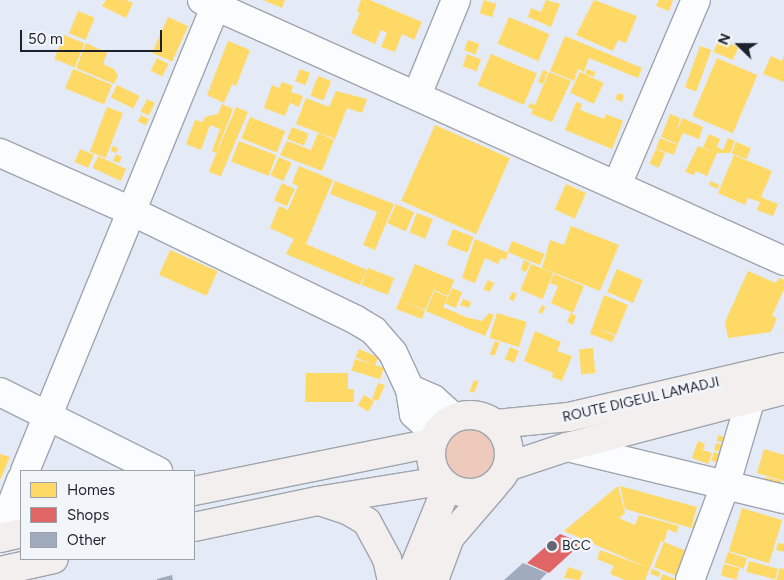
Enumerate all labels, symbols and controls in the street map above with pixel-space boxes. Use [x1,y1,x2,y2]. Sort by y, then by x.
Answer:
scale bar [22,20,165,52]
north arrow [714,20,764,70]
text: 50 m [28,30,63,48]
text: N [715,31,735,47]
street label: ROUTE DIGEUL LAMADJI [561,374,721,426]
legend [20,470,195,560]
text: Homes [67,481,115,499]
text: Shops [67,506,109,524]
text: Other [67,531,106,549]
place label: BCC [562,538,591,554]
marker: BCC [546,540,558,552]

